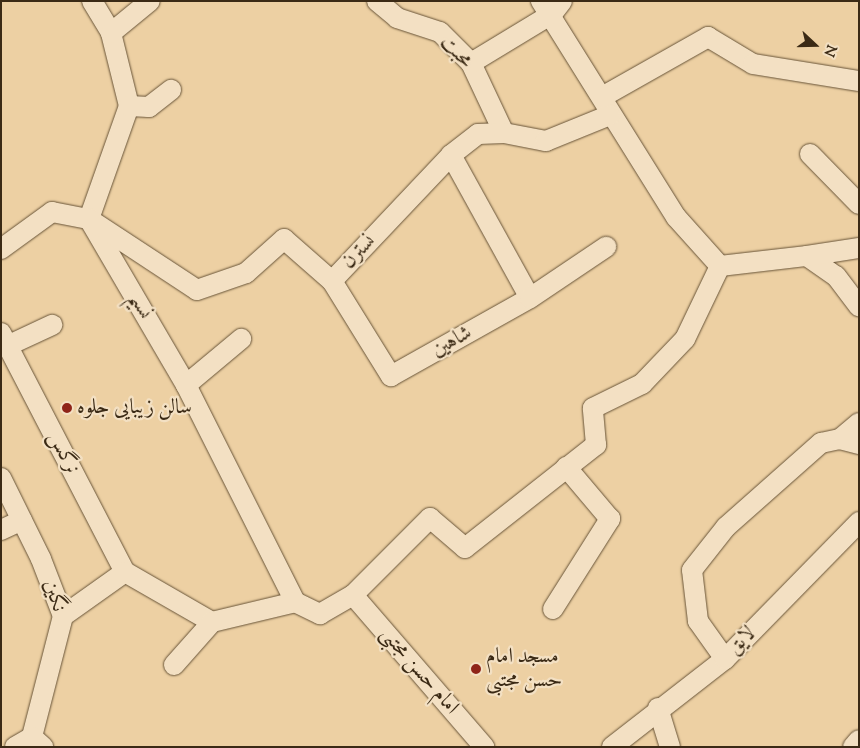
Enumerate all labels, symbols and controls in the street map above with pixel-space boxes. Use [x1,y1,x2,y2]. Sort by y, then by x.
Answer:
north arrow [790,20,840,70]
street label: محبت [434,30,478,74]
text: N [818,42,840,59]
street label: نسترن [337,229,381,275]
street label: نسیم [122,288,158,324]
street label: شاهین [427,321,477,363]
place label: سالن زیبایی جلوه [77,395,192,421]
marker: سالن زیبایی جلوه [61,402,73,414]
street label: نرگس [42,427,84,479]
street label: نگین [37,577,71,615]
street label: لایق [722,621,762,661]
street label: امام حسن مجتبی [374,622,464,720]
place label: مسجد امام حسن مجتبی [486,644,562,694]
marker: مسجد امام حسن مجتبی [470,663,482,675]

